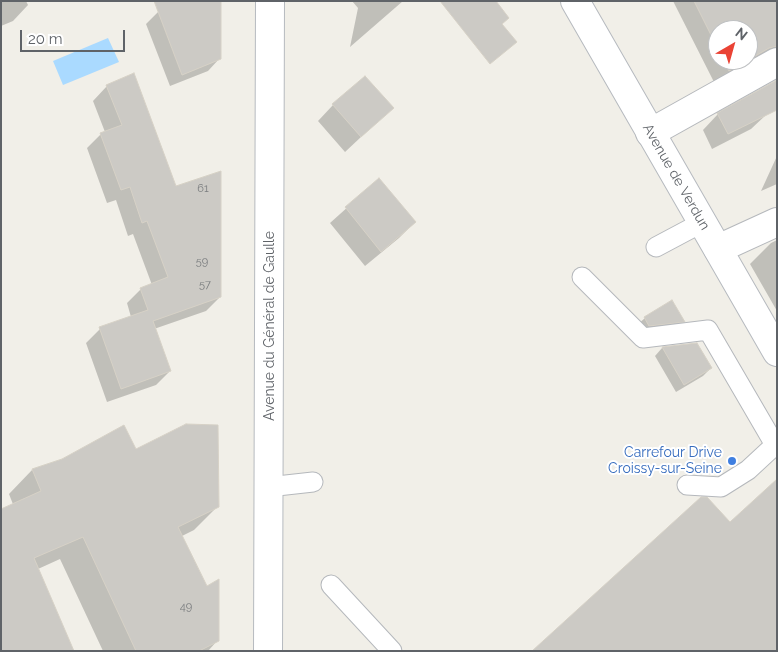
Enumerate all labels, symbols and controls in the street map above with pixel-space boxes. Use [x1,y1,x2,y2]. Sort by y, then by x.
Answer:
scale bar [22,20,128,52]
north arrow [708,20,758,70]
text: N [732,24,751,44]
text: 20 m [28,30,63,48]
street label: Avenue de Verdun [639,121,713,233]
house number: 61 [197,182,209,196]
street label: Avenue du Général de Gaulle [262,231,278,421]
house number: 59 [196,255,208,269]
house number: 57 [199,278,211,292]
place label: Carrefour Drive Croissy-sur-Seine [608,445,722,478]
marker: Carrefour Drive Croissy-sur-Seine [726,455,738,467]
house number: 49 [180,600,192,614]

